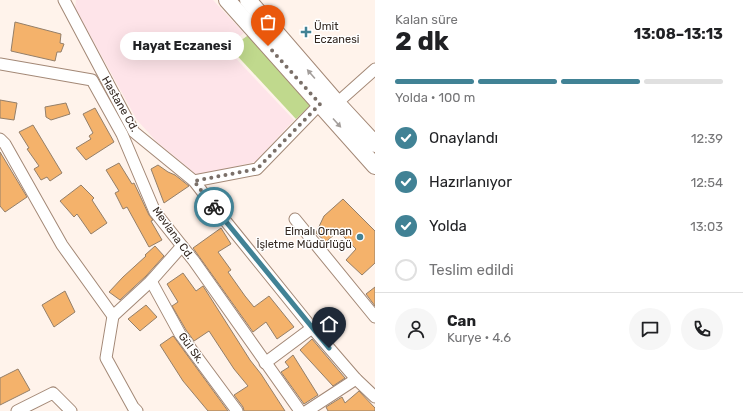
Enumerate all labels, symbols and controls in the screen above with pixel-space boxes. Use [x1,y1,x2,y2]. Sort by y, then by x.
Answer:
pin [251,5,285,46]
icon: bag [257,11,279,33]
text: Kalan süre [395,12,458,27]
place label: Ümit Eczanesi [314,20,359,46]
text: 13:08–13:13 [634,25,723,43]
text: 2 dk [395,26,449,57]
marker: Ümit Eczanesi [301,27,311,37]
callout: Hayat Eczanesi [120,32,244,60]
text: Hayat Eczanesi [133,38,231,53]
one-way arrow [307,68,316,79]
street label: Hastane Cd. [99,74,141,134]
text: Yolda · 100 m [395,90,475,105]
one-way arrow [332,119,341,128]
icon: check [395,127,417,149]
text: Onaylandı [429,129,498,147]
text: 12:39 [691,131,723,146]
icon: check [395,171,417,193]
text: Hazırlanıyor [429,173,512,191]
text: 12:54 [691,175,723,190]
courier [194,187,234,227]
icon: bike [203,196,225,218]
street label: Mevlana Cd. [150,204,196,262]
icon: check [395,215,417,237]
text: Yolda [429,217,467,235]
text: 13:03 [690,219,723,234]
place label: Elmalı Orman İşletme Müdürlüğü [256,225,352,251]
marker: Elmalı Orman İşletme Müdürlüğü [355,232,365,242]
text: Teslim edildi [429,261,514,279]
pin [312,307,346,348]
button: person [395,308,437,350]
button: chat [629,308,671,350]
button: phone [681,308,723,350]
text: Can [447,312,476,330]
icon: home [318,313,340,335]
street label: Gül Sk. [176,330,207,366]
text: Kurye · 4.6 [447,330,511,345]

